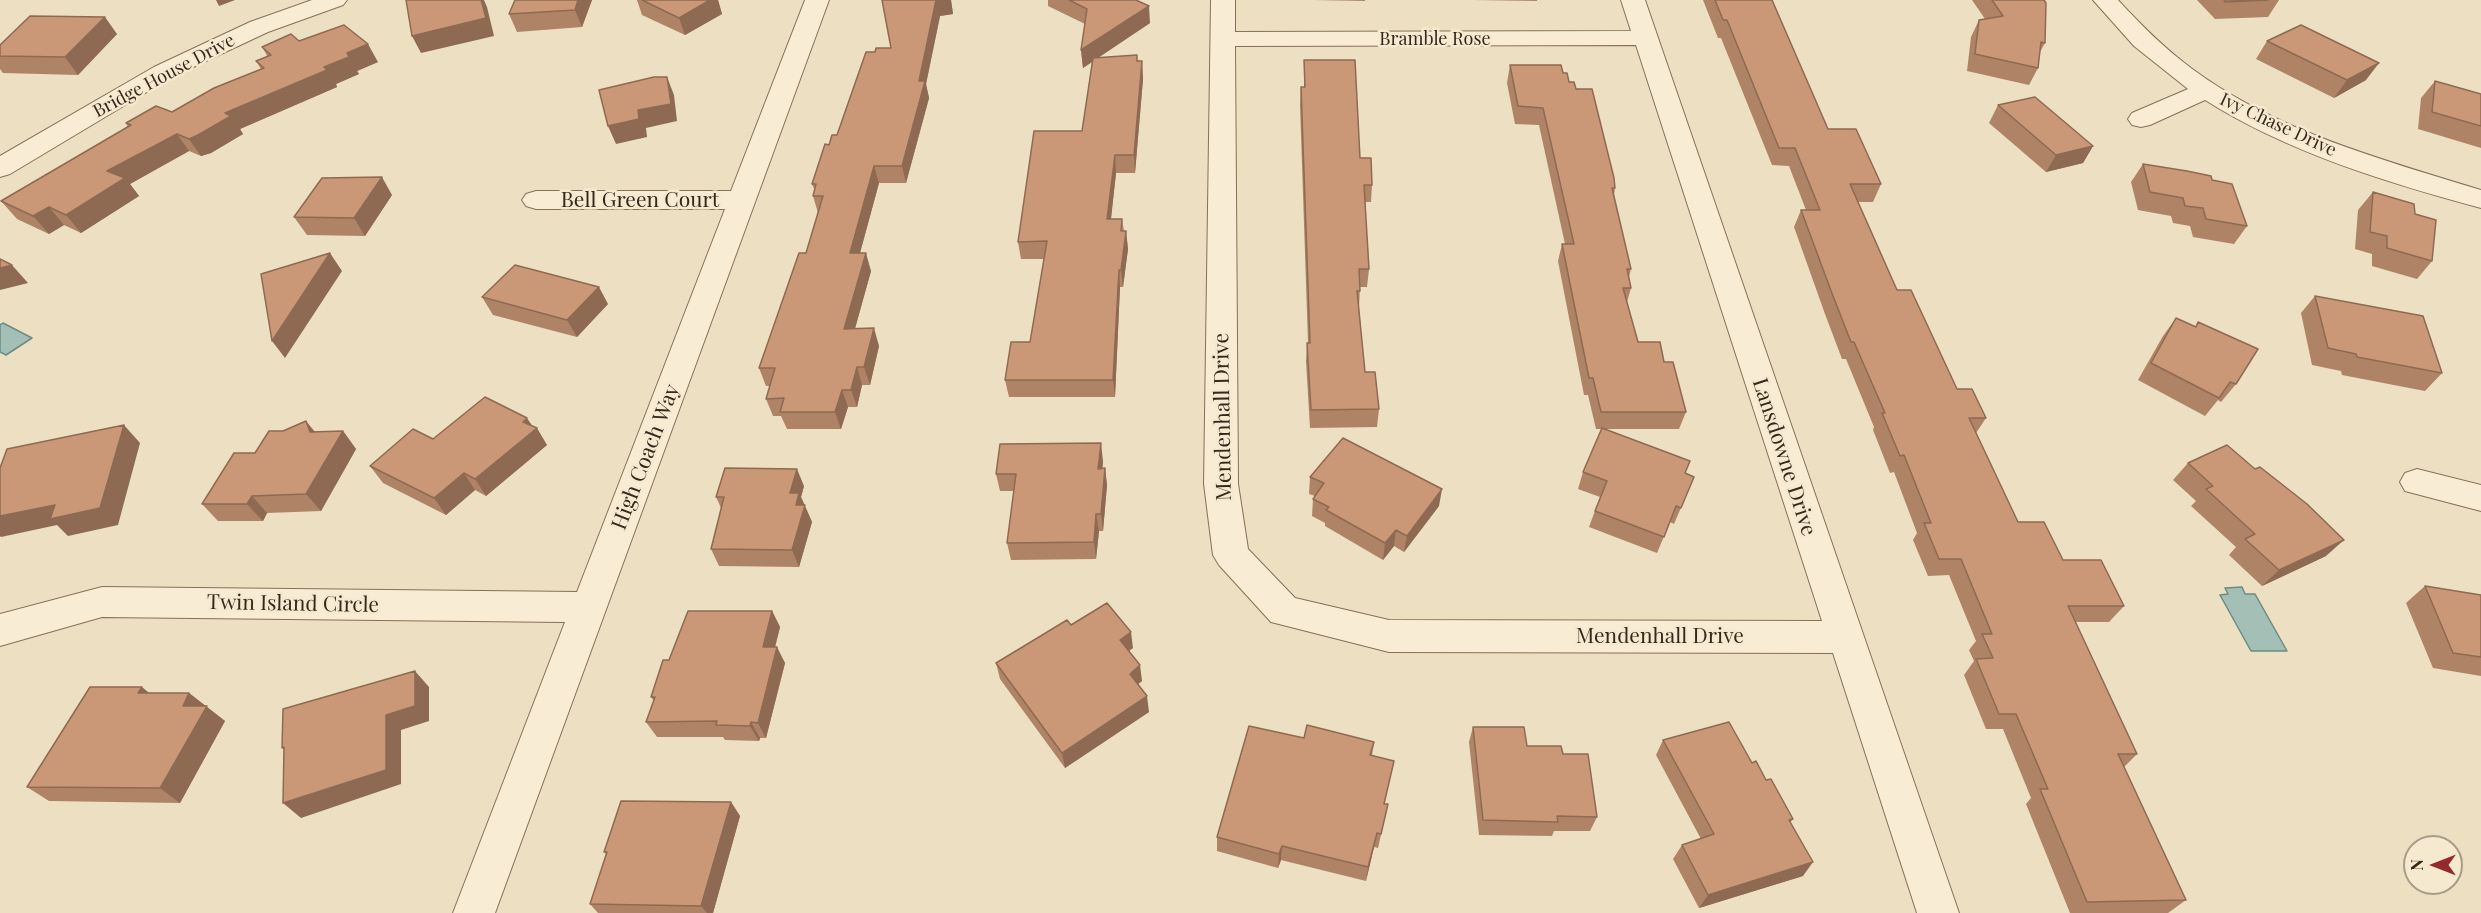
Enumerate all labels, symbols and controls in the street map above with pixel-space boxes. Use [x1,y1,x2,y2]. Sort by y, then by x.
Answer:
street label: Bramble Rose [1379,28,1491,50]
street label: Bridge House Drive [90,30,238,122]
street label: Ivy Chase Drive [2216,89,2340,161]
street label: Bell Green Court [561,187,719,213]
street label: Mendenhall Drive [1209,333,1237,501]
street label: Lansdowne Drive [1747,375,1821,539]
street label: High Coach Way [607,381,685,533]
street label: Twin Island Circle [207,590,379,618]
street label: Mendenhall Drive [1576,623,1744,649]
north arrow [2403,835,2463,895]
text: N [2406,859,2427,871]

